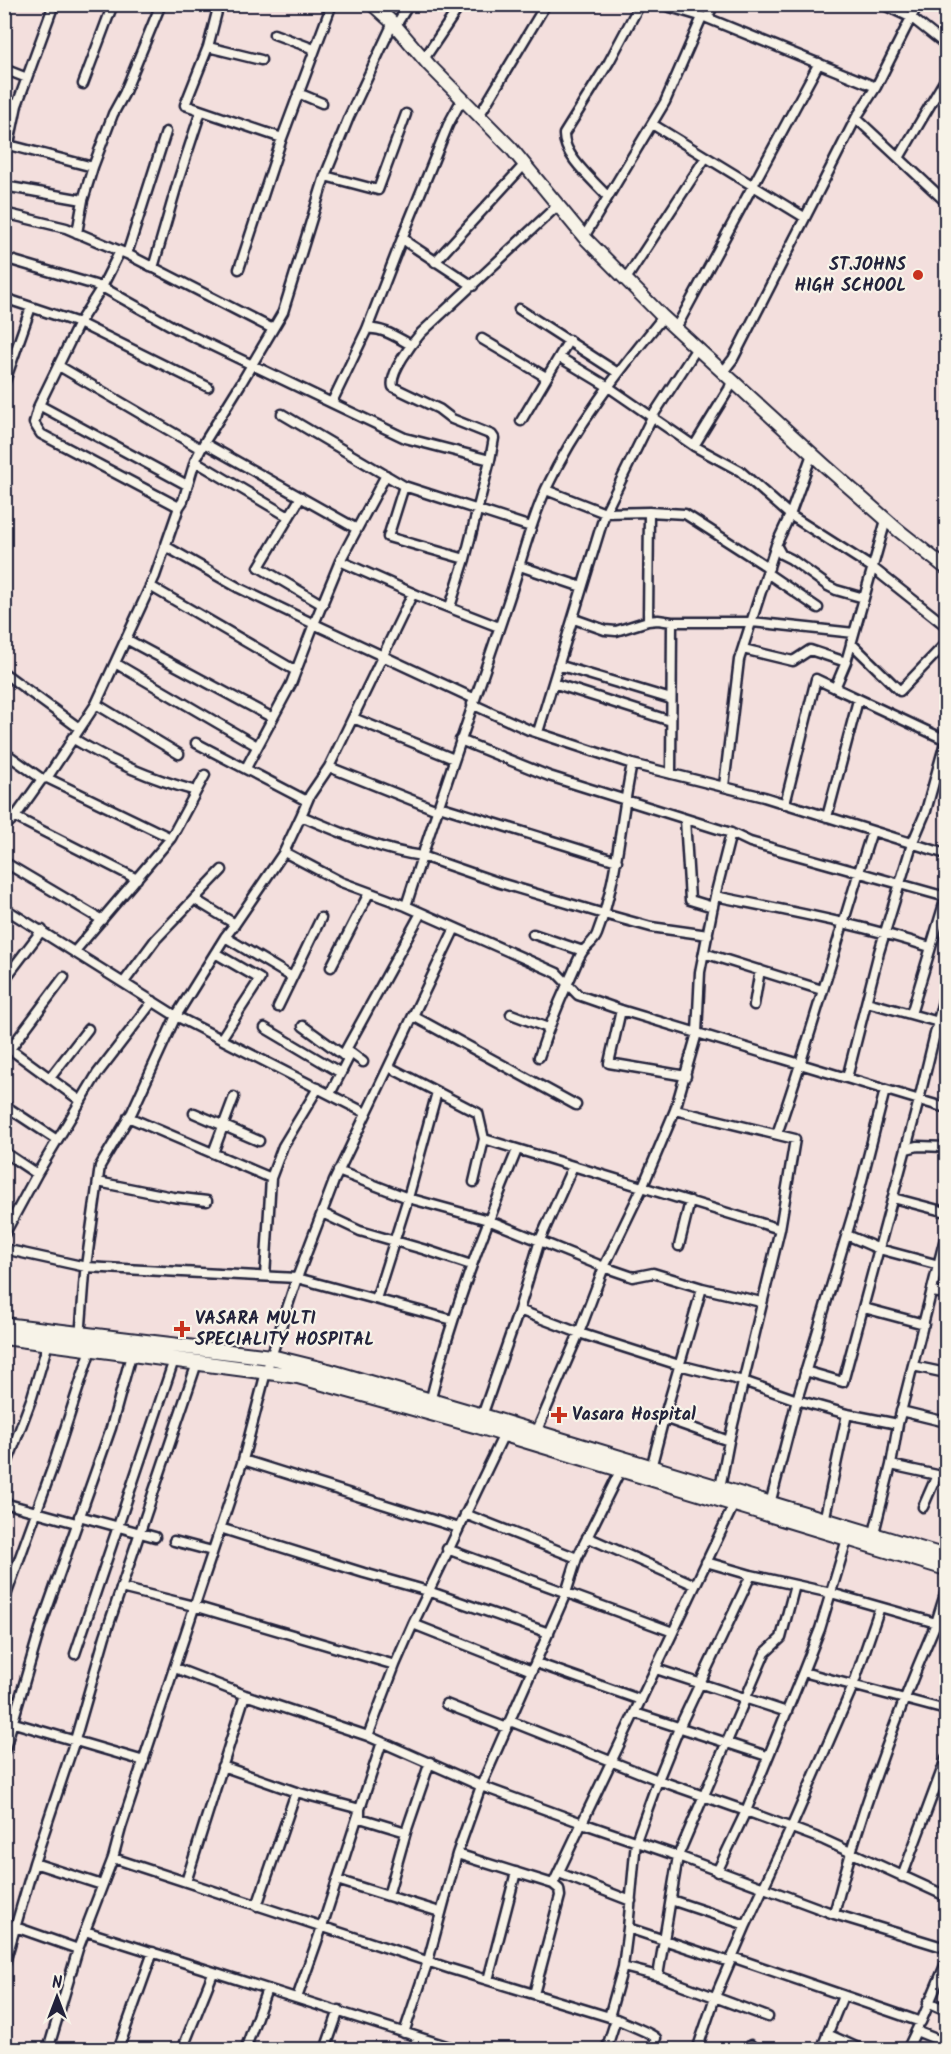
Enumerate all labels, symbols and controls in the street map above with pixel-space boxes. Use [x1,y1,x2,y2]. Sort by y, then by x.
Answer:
place label: ST.JOHNS HIGH SCHOOL [794,251,906,301]
marker: ST.JOHNS HIGH SCHOOL [911,268,925,282]
place label: VASARA MULTI SPECIALITY HOSPITAL [195,1305,374,1355]
marker: VASARA MULTI SPECIALITY HOSPITAL [173,1320,191,1338]
place label: Vasara Hospital [572,1401,696,1430]
marker: Vasara Hospital [550,1406,568,1424]
north arrow [27,1967,87,2027]
text: N [52,1971,62,1996]

